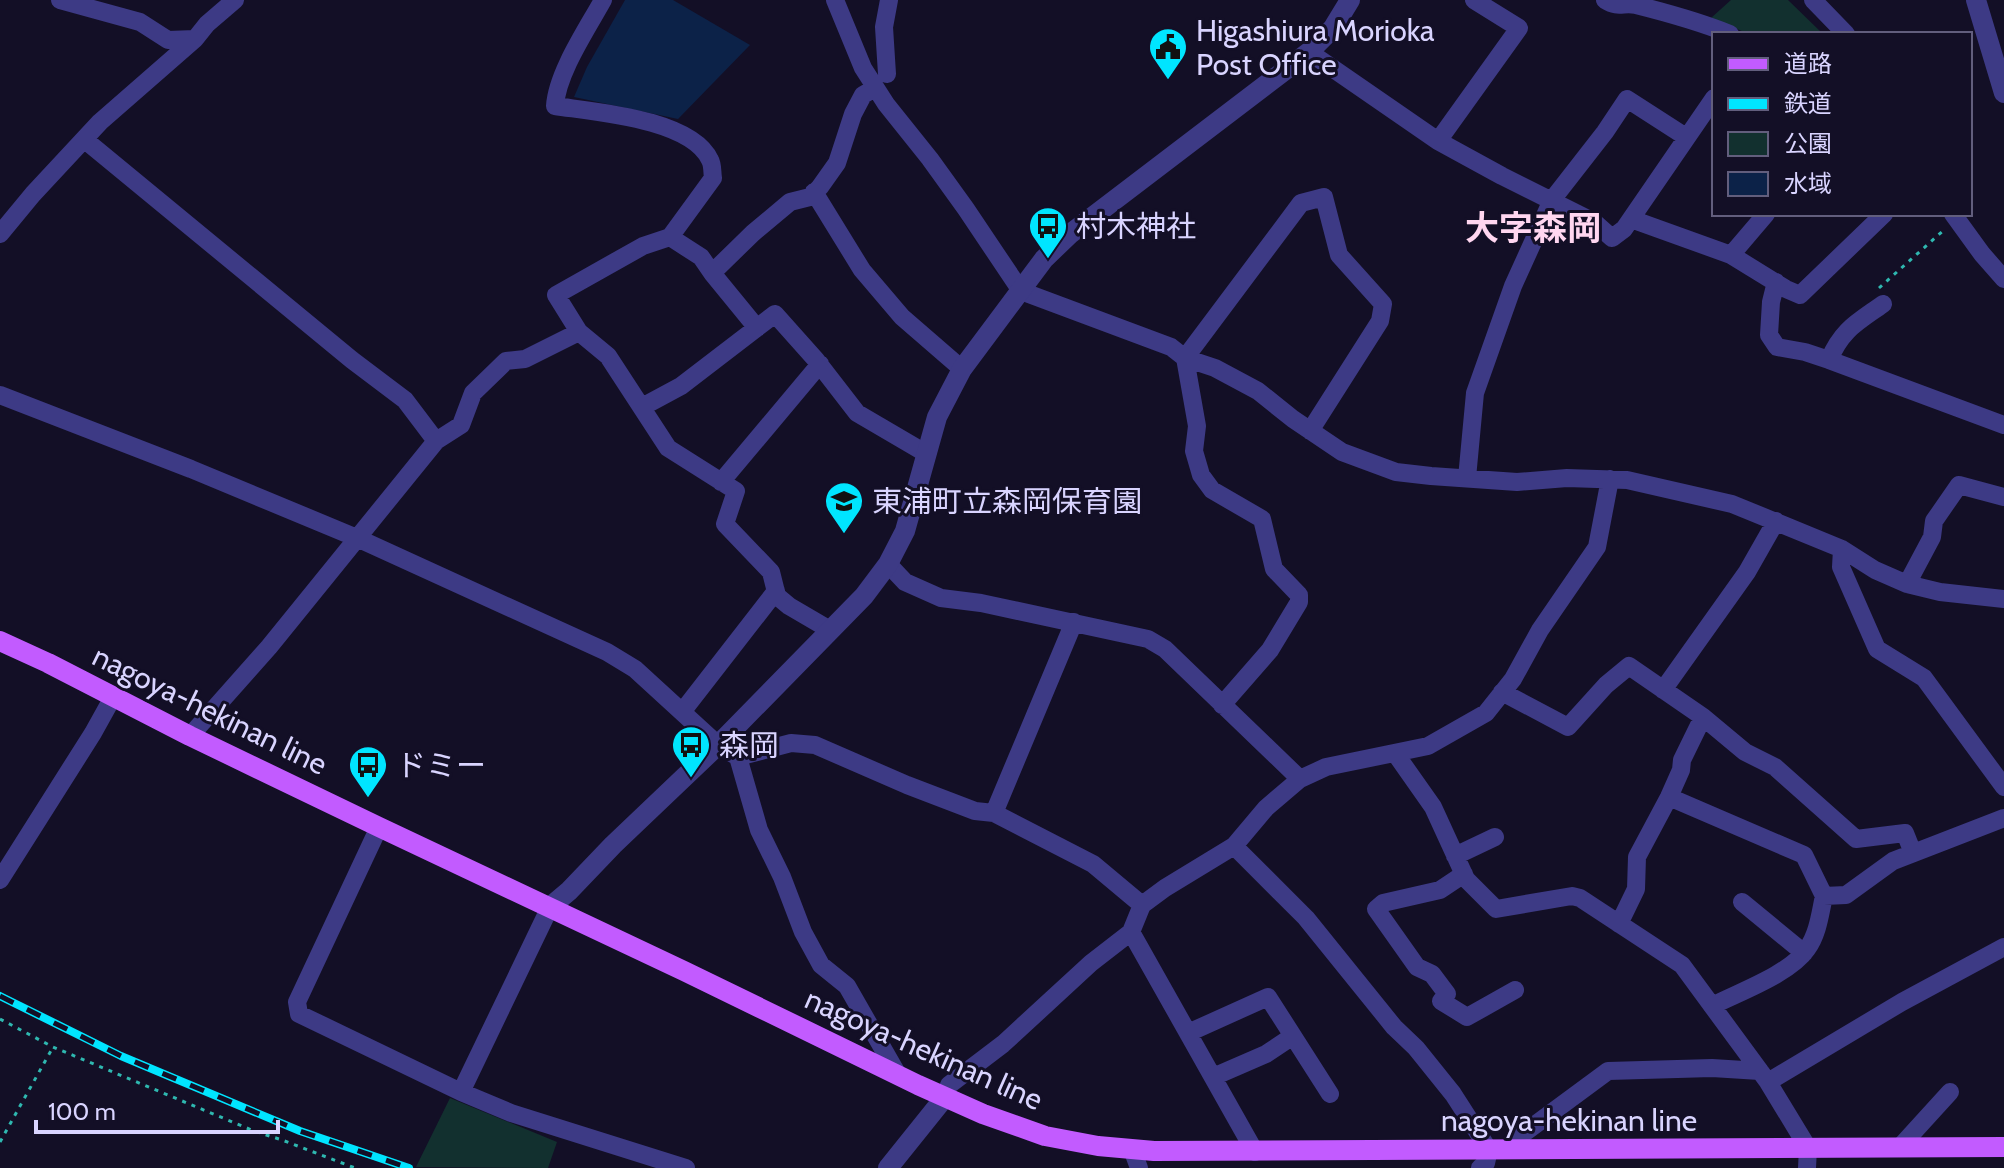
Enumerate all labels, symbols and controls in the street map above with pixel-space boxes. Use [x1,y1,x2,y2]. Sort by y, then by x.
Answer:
place label: Higashiura Morioka Post Office [1196,12,1435,83]
public building icon: Higashiura Morioka Post Office [1147,26,1189,81]
legend [1712,32,1972,216]
text: 道路 [1784,49,1832,78]
text: 鉄道 [1784,89,1832,118]
text: 公園 [1784,129,1832,158]
text: 水域 [1784,169,1832,198]
bus stop icon: 村木神社 [1027,205,1069,260]
district label: 大字森岡 [1465,207,1601,249]
place label: 村木神社 [1076,208,1196,245]
school or university icon: 東浦町立森岡保育園 [823,480,865,535]
place label: 東浦町立森岡保育園 [872,483,1142,520]
street label: nagoya-hekinan line [87,637,333,783]
bus stop icon: 森岡 [670,724,712,779]
place label: 森岡 [719,727,779,764]
bus stop icon: ドミー [347,744,389,799]
place label: ドミー [396,747,486,784]
street label: nagoya-hekinan line [800,980,1048,1118]
scale bar [36,1084,278,1134]
text: 100 m [48,1097,116,1126]
street label: nagoya-hekinan line [1441,1102,1697,1139]

